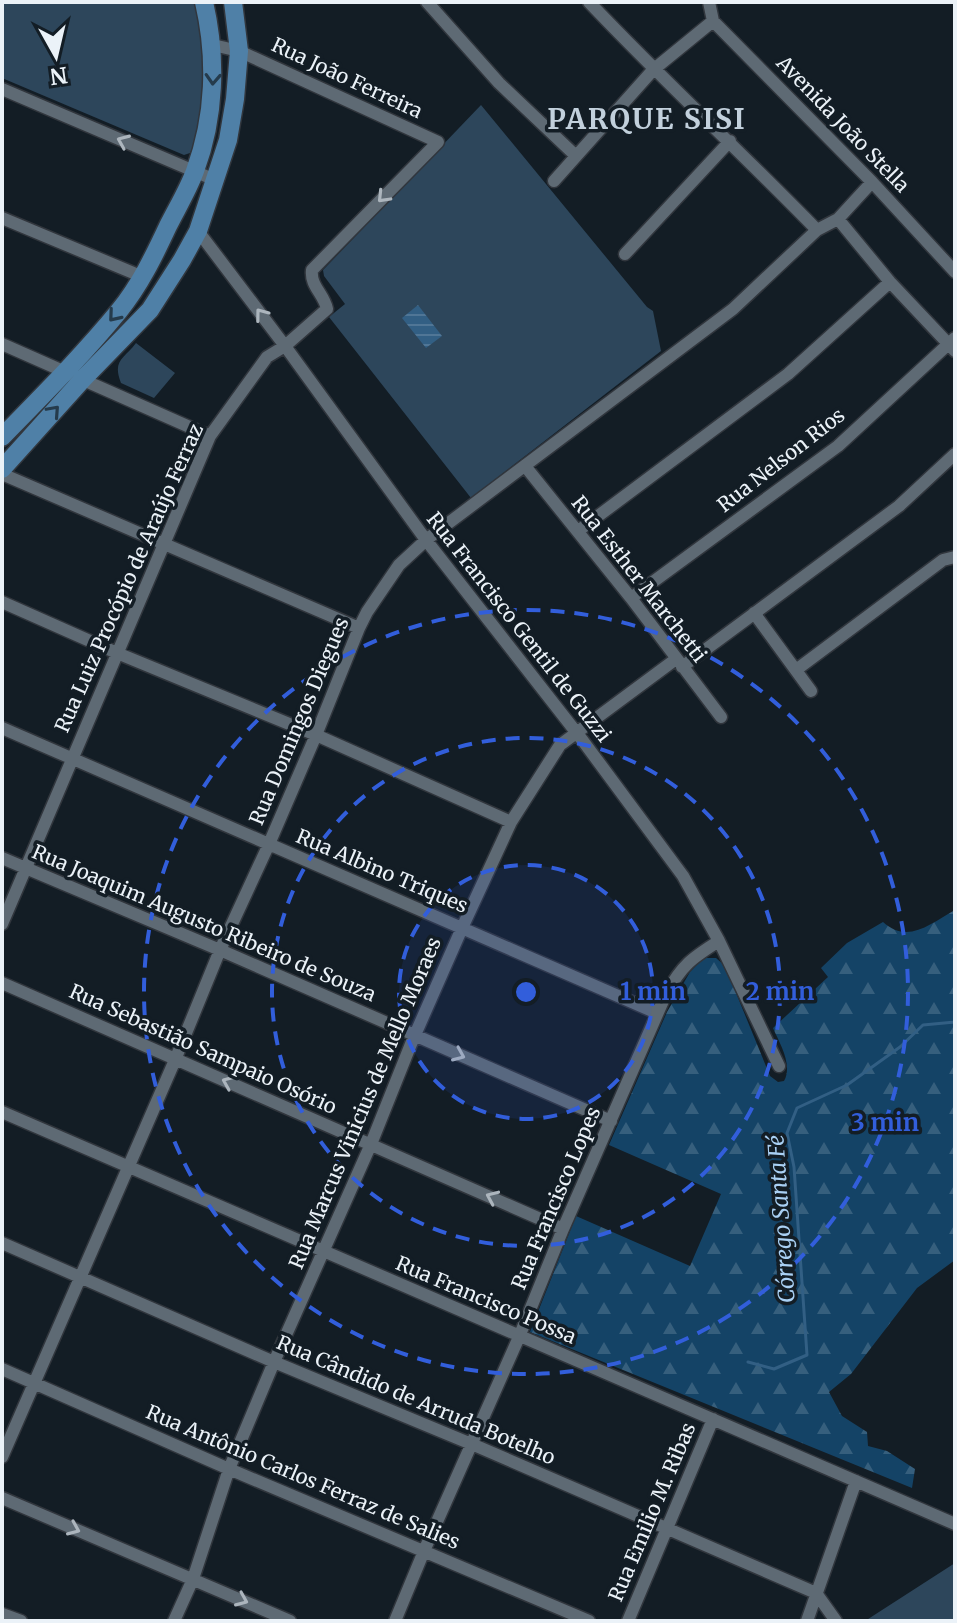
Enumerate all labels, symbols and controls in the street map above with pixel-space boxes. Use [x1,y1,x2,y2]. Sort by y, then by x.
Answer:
north arrow [16,16,96,96]
street label: Rua João Ferreira [268,32,427,124]
street label: Avenida João Stella [771,49,915,197]
text: N [48,61,69,91]
one-way arrow [204,73,221,86]
district label: PARQUE SISI [547,101,747,137]
one-way arrow [117,134,131,150]
one-way arrow [378,188,392,202]
one-way arrow [109,306,124,321]
one-way arrow [256,308,270,323]
street label: Rua Nelson Rios [712,402,849,517]
one-way arrow [45,406,59,421]
street label: Rua Luiz Procópio de Araújo Ferraz [49,419,208,736]
street label: Rua Esther Marchetti [567,491,712,667]
street label: Rua Francisco Gentil de Guzzi [422,507,617,747]
street label: Rua Domingos Diegues [243,613,354,828]
street label: Rua Albino Triques [293,823,472,918]
street label: Rua Joaquim Augusto Ribeiro de Souza [29,839,380,1007]
street label: Rua Marcus Vinicius de Mello Moraes [283,933,446,1272]
text: 1 min [620,976,686,1007]
text: 2 min [746,976,814,1007]
street label: Rua Sebastião Sampaio Osório [66,978,341,1119]
centre of rings [512,978,540,1006]
one-way arrow [451,1045,465,1061]
one-way arrow [222,1076,236,1092]
street label: Rua Francisco Lopes [506,1103,605,1293]
text: 3 min [851,1107,919,1138]
water label: Córrego Santa Fé [761,1133,801,1304]
one-way arrow [486,1191,500,1207]
street label: Rua Francisco Possa [392,1250,580,1349]
street label: Rua Cândido de Arruda Botelho [273,1329,560,1470]
street label: Rua Antônio Carlos Ferraz de Salies [143,1399,464,1554]
street label: Rua Emilio M. Ribas [603,1419,701,1605]
one-way arrow [65,1520,80,1536]
one-way arrow [234,1590,248,1606]

